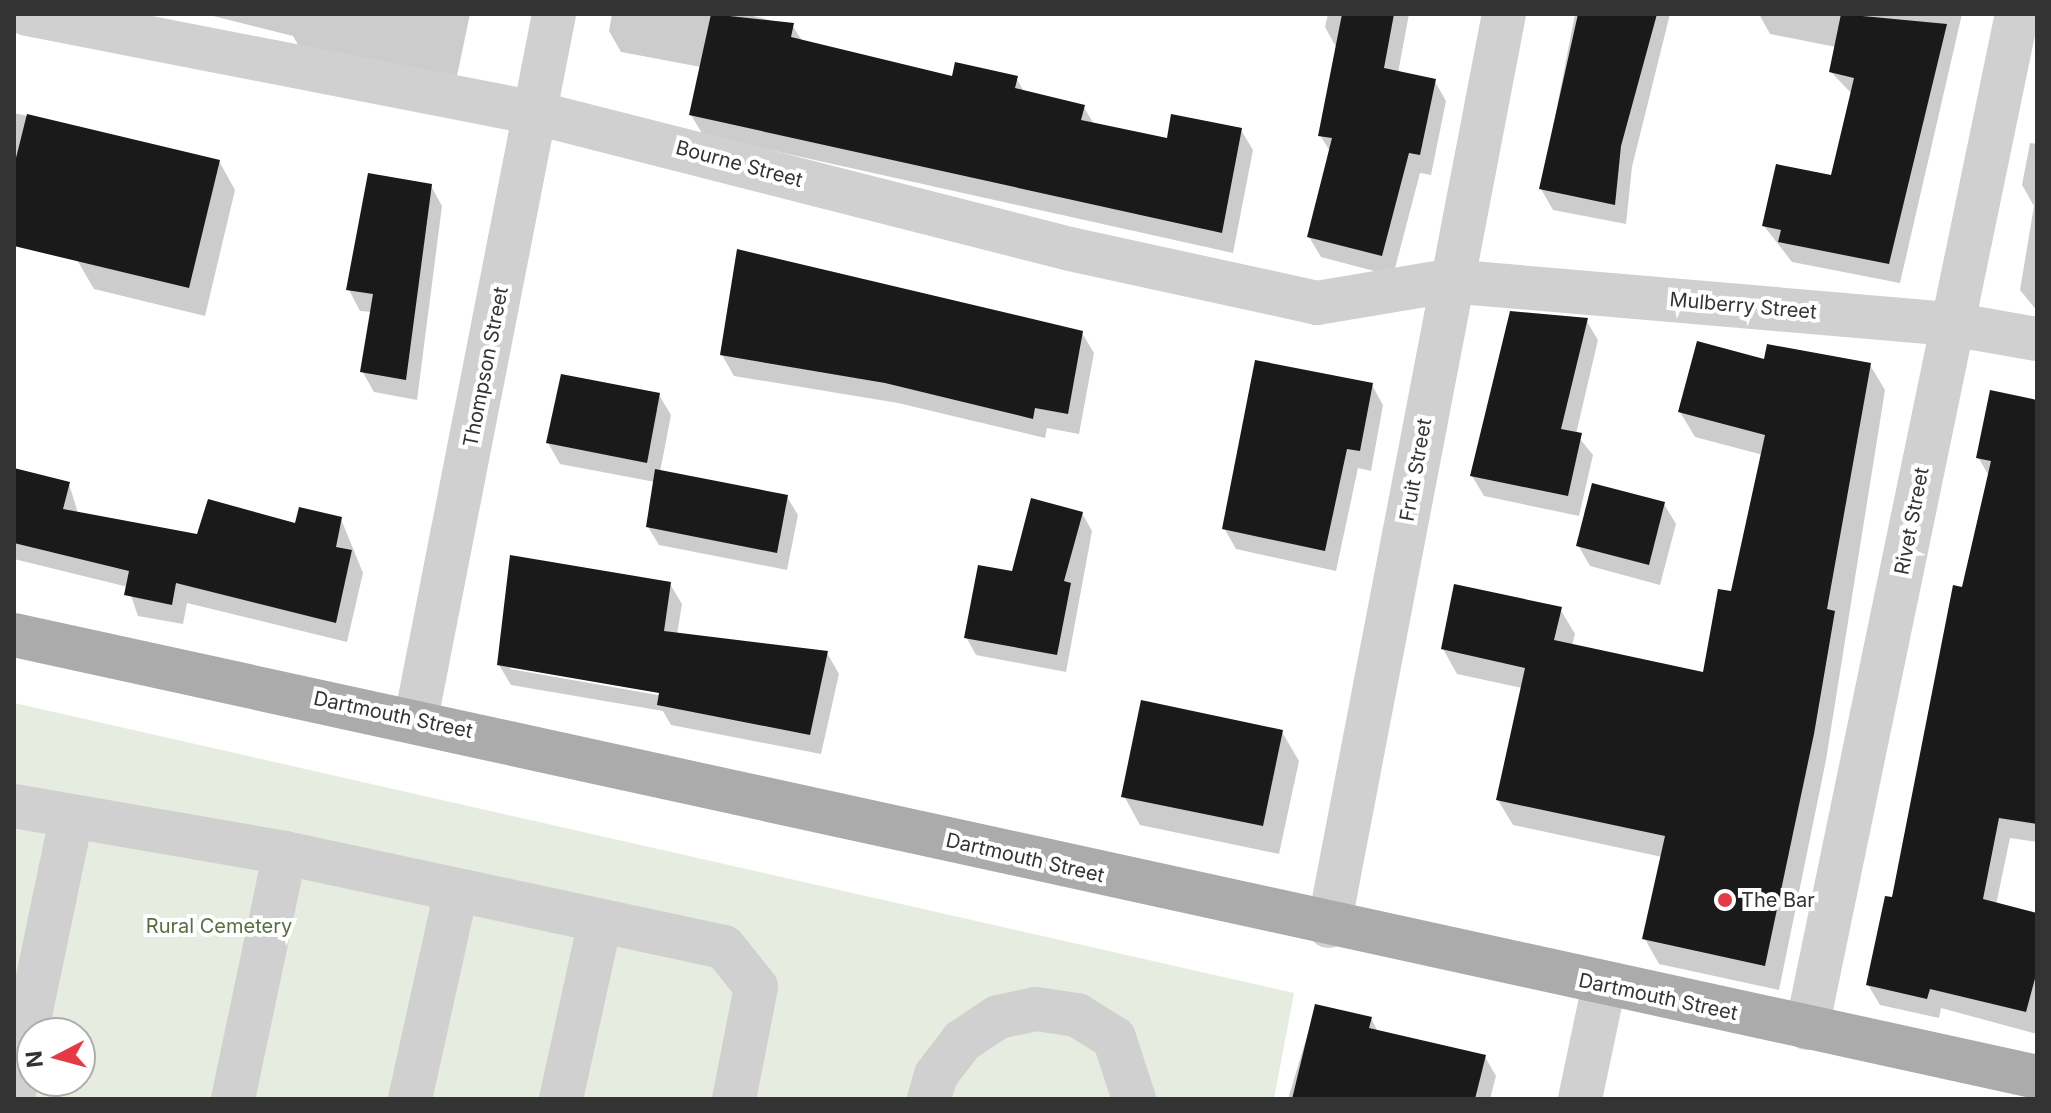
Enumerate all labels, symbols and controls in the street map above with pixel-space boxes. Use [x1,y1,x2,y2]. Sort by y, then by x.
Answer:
street label: Bourne Street [673,136,805,192]
street label: Thompson Street [459,285,513,449]
street label: Mulberry Street [1668,288,1818,324]
street label: Fruit Street [1395,417,1437,523]
street label: Rivet Street [1890,465,1934,577]
street label: Dartmouth Street [311,686,475,744]
street label: Dartmouth Street [943,828,1107,888]
place label: The Bar [1741,888,1815,912]
marker: The Bar [1716,891,1734,909]
park label: Rural Cemetery [146,914,292,938]
street label: Dartmouth Street [1576,968,1740,1026]
north arrow [16,1017,96,1097]
text: N [20,1050,48,1069]

